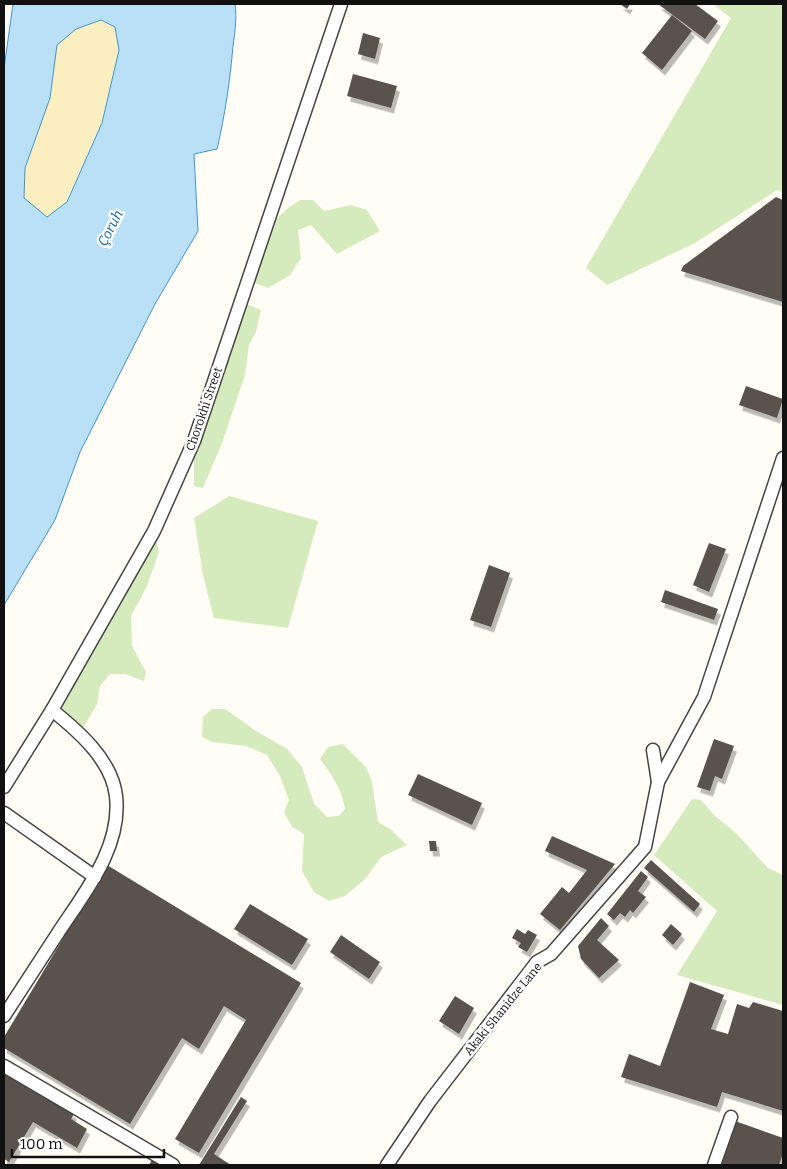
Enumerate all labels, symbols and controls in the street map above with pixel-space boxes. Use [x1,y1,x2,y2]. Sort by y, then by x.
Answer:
water label: Çoruh [94,207,127,249]
street label: Chorokhi Street [183,365,225,453]
street label: Akaki Shanidze Lane [461,960,545,1058]
scale bar [12,1126,165,1158]
text: 100 m [20,1135,63,1153]

